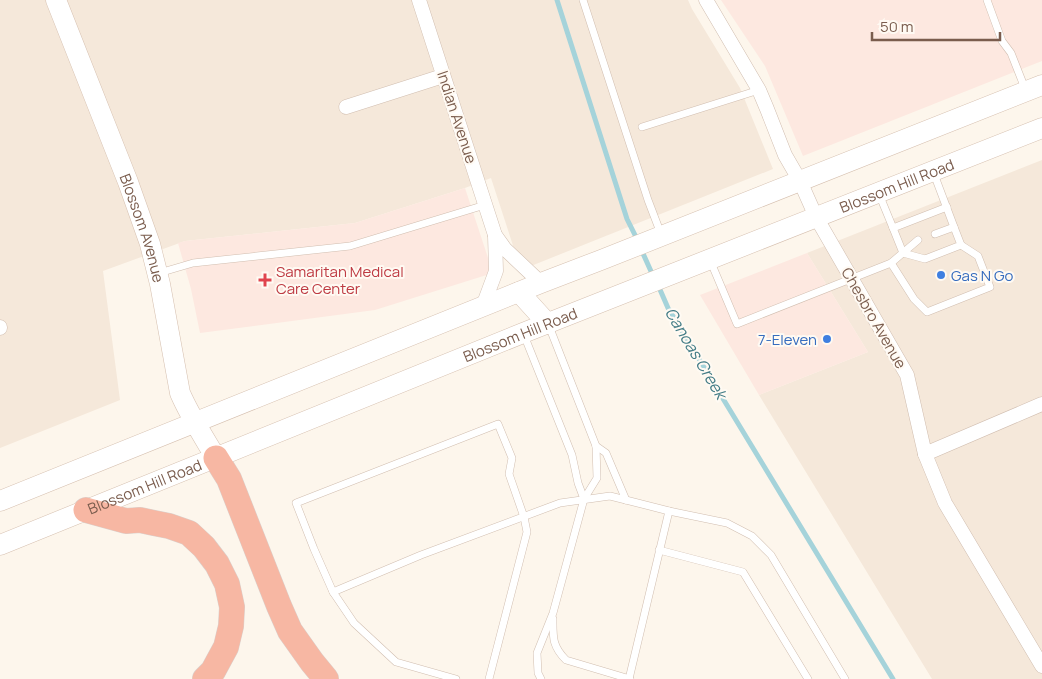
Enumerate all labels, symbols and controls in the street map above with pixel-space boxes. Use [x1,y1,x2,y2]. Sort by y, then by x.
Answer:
scale bar [872,10,1000,42]
text: 50 m [880,16,914,37]
street label: Indian Avenue [432,68,482,166]
street label: Blossom Hill Road [836,153,957,217]
street label: Blossom Avenue [115,170,170,285]
place label: Samaritan Medical Care Center [276,261,404,299]
street label: Chesbro Avenue [836,264,912,373]
place label: Gas N Go [951,265,1014,286]
marker: Gas N Go [935,269,947,281]
marker: Samaritan Medical Care Center [258,273,272,287]
street label: Blossom Hill Road [460,302,580,367]
water label: Canoas Creek [660,303,733,405]
place label: 7-Eleven [758,329,817,350]
marker: 7-Eleven [821,333,833,345]
street label: Blossom Hill Road [84,454,205,519]

